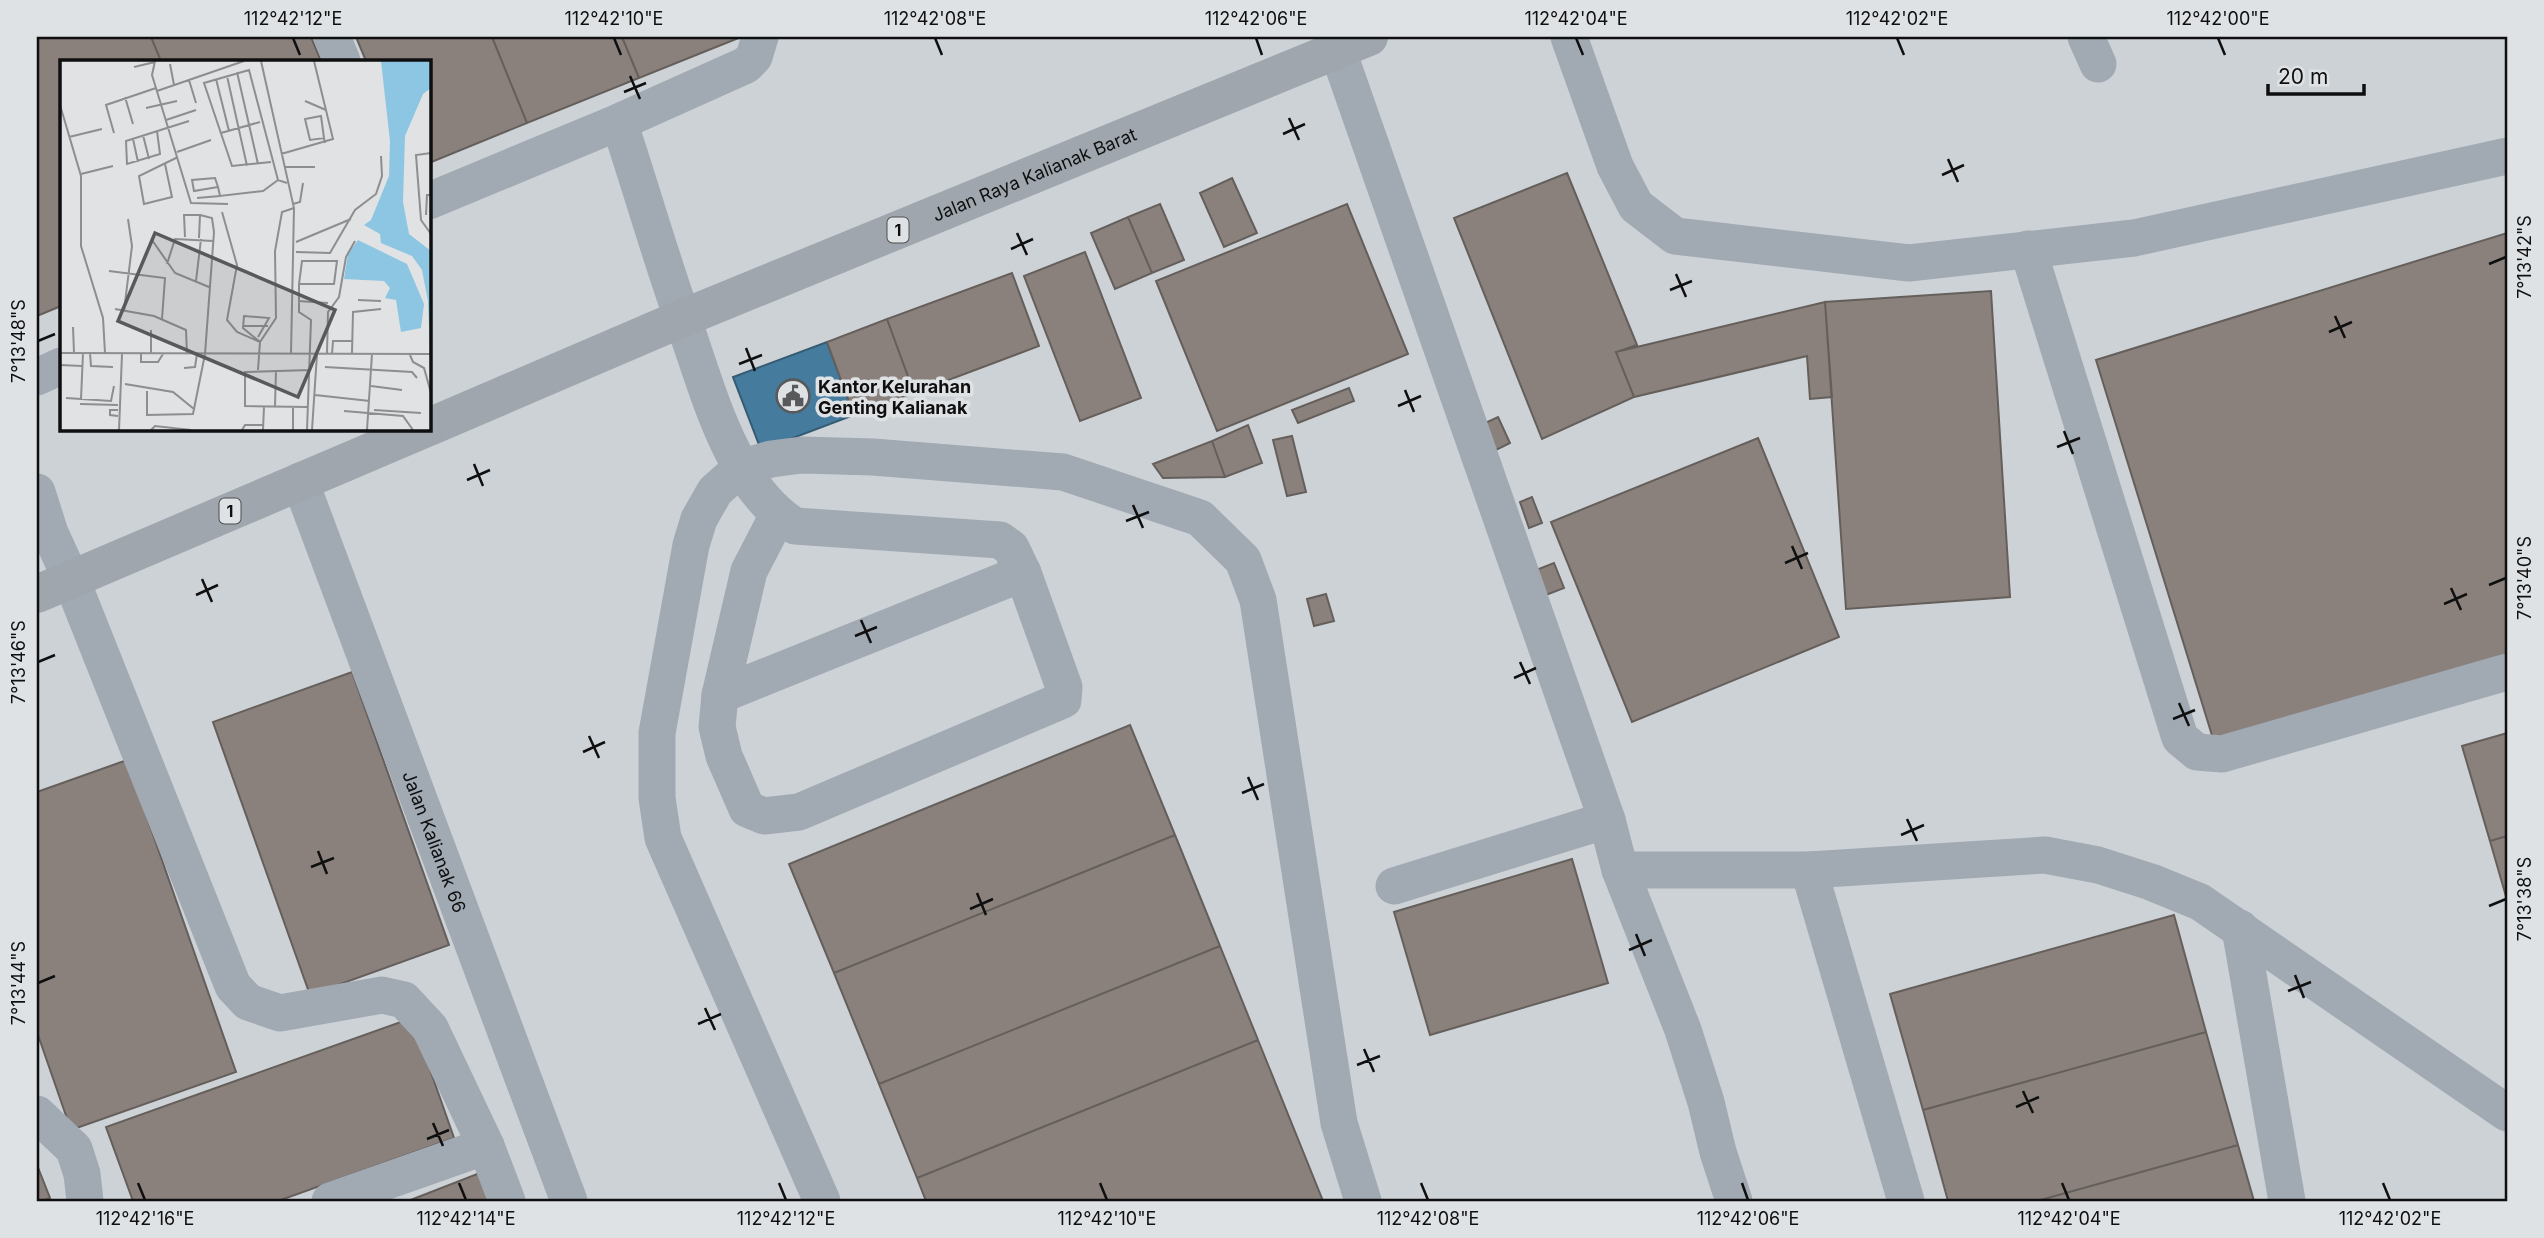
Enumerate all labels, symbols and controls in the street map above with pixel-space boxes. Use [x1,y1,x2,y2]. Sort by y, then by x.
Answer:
text: 112°42'12"E [244,8,342,29]
text: 112°42'10"E [565,8,663,29]
text: 112°42'08"E [884,8,986,29]
text: 112°42'06"E [1205,8,1307,29]
text: 112°42'04"E [1524,8,1628,29]
text: 112°42'02"E [1846,8,1948,29]
text: 112°42'00"E [2167,8,2269,29]
scale bar [2268,52,2364,96]
inset map [60,60,430,430]
text: 20 m [2278,64,2328,89]
street label: Jalan Raya Kalianak Barat [929,123,1139,225]
text: 7°13'42"S [2514,215,2535,299]
road number: 1 [888,218,908,242]
text: 7°13'48"S [8,299,29,383]
place label: Kantor Kelurahan Genting Kalianak [818,376,971,418]
public building icon: Kantor Kelurahan Genting Kalianak [774,377,812,415]
road number: 1 [219,498,240,524]
text: 7°13'40"S [2514,536,2535,620]
text: 7°13'46"S [8,620,29,704]
street label: Jalan Kalianak 66 [399,768,471,915]
text: 7°13'38"S [2514,857,2535,941]
text: 7°13'44"S [8,941,29,1025]
text: 112°42'16"E [96,1208,194,1229]
text: 112°42'14"E [416,1208,516,1229]
text: 112°42'12"E [737,1208,835,1229]
text: 112°42'10"E [1058,1208,1156,1229]
text: 112°42'08"E [1377,1208,1479,1229]
text: 112°42'06"E [1697,1208,1799,1229]
text: 112°42'04"E [2017,1208,2121,1229]
text: 112°42'02"E [2339,1208,2441,1229]

